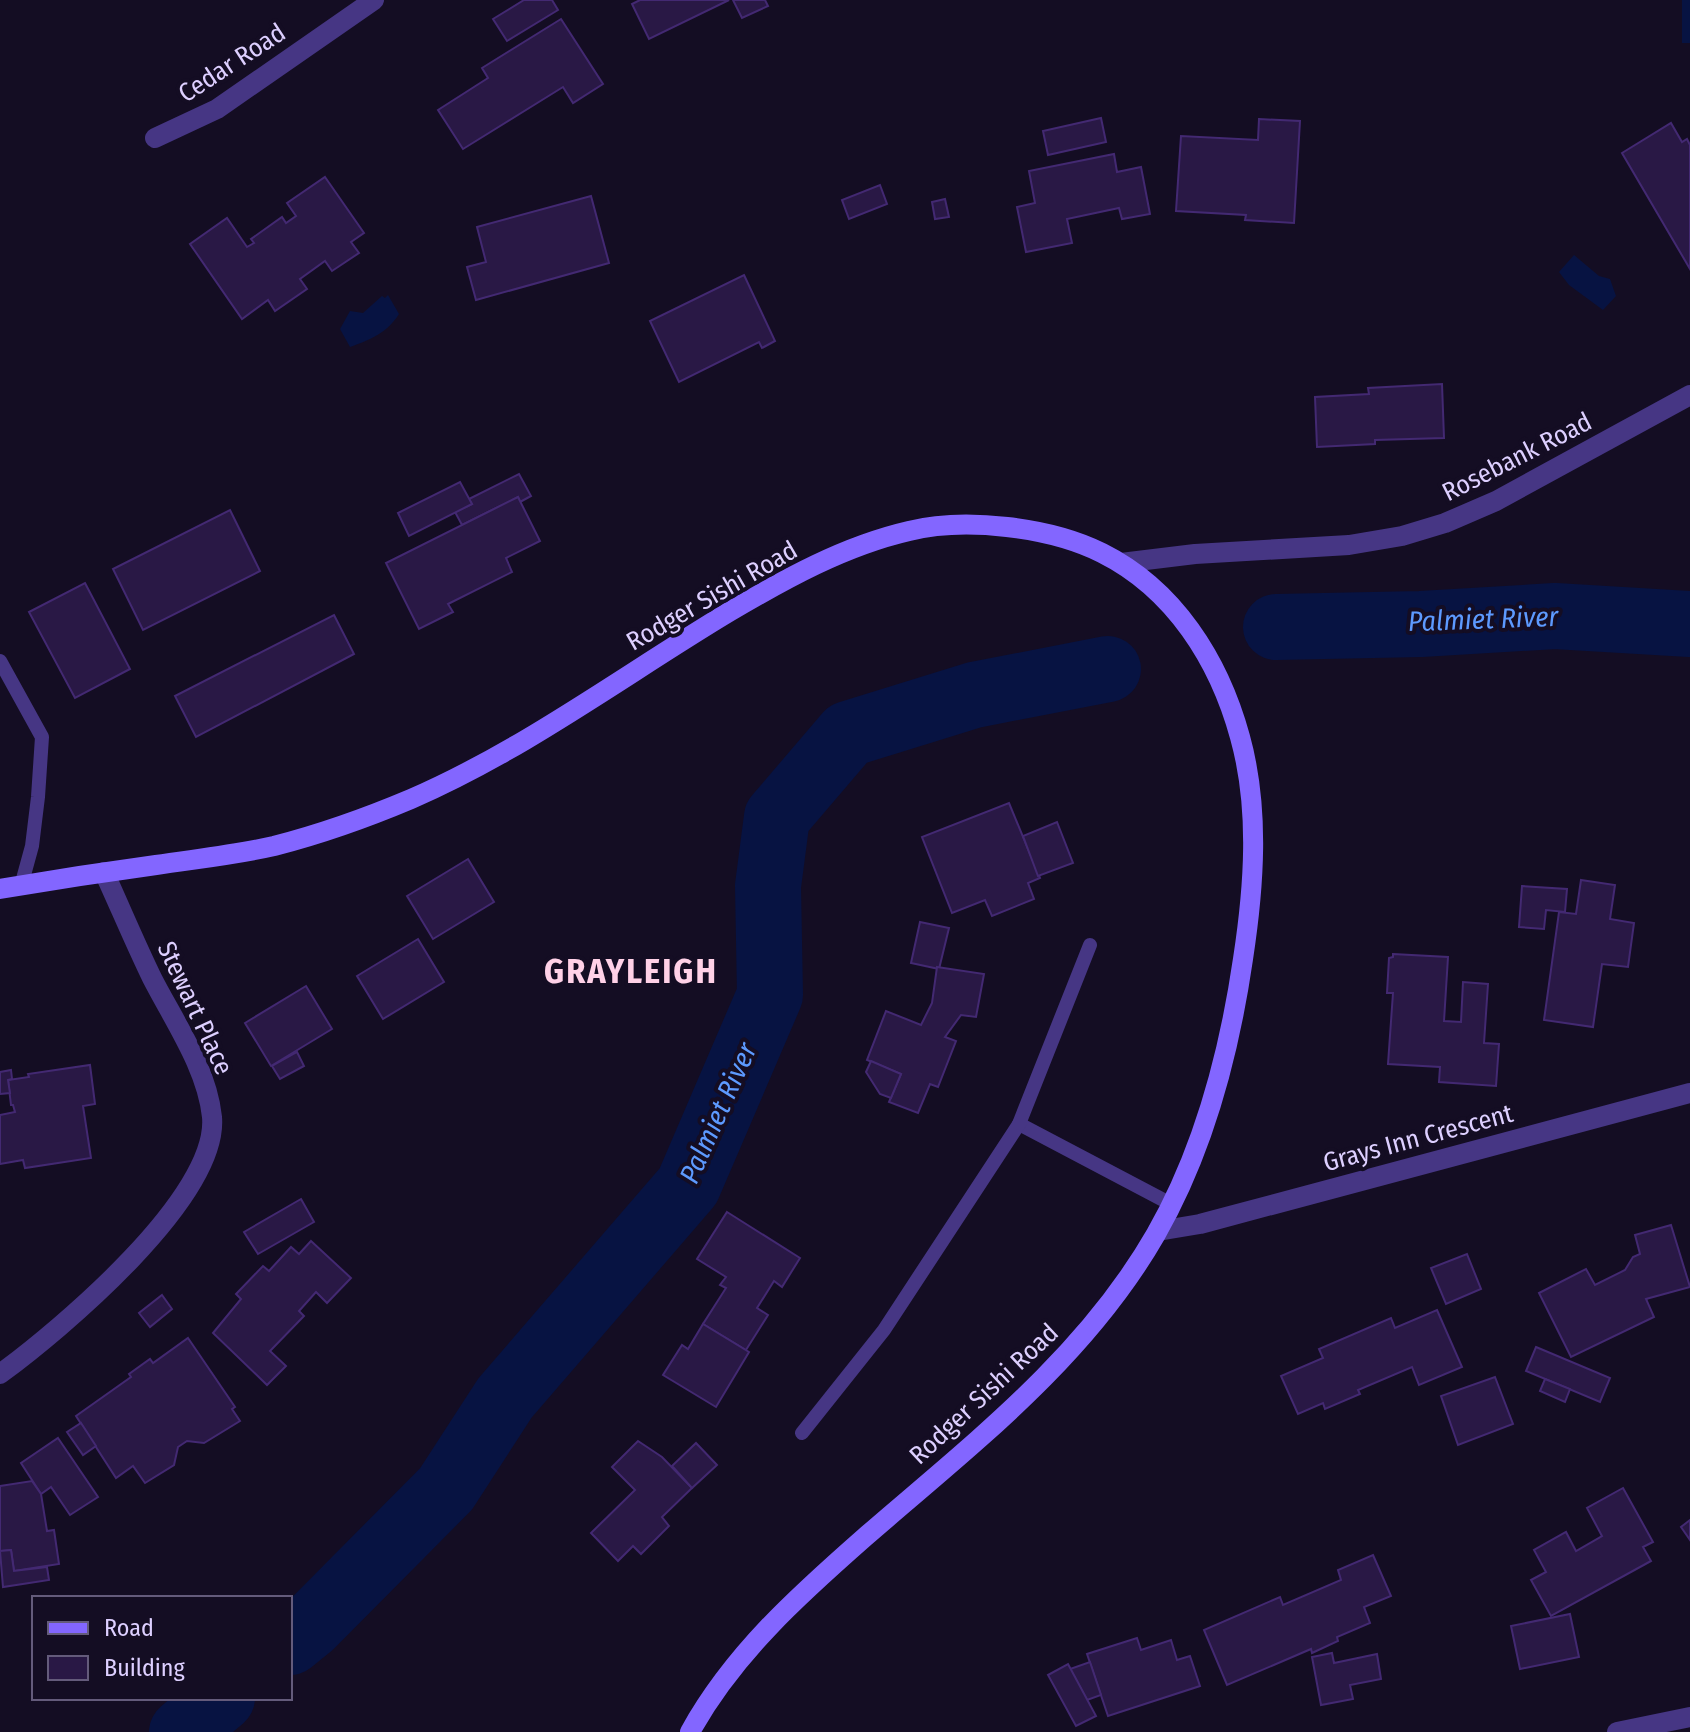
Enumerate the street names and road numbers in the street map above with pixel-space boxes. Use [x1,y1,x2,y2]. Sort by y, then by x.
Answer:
street label: Cedar Road [173,17,291,109]
street label: Rosebank Road [1437,406,1597,508]
street label: Rodger Sishi Road [621,535,803,657]
street label: Stewart Place [151,937,239,1079]
street label: Grays Inn Crescent [1320,1098,1517,1178]
street label: Rodger Sishi Road [903,1317,1065,1471]

